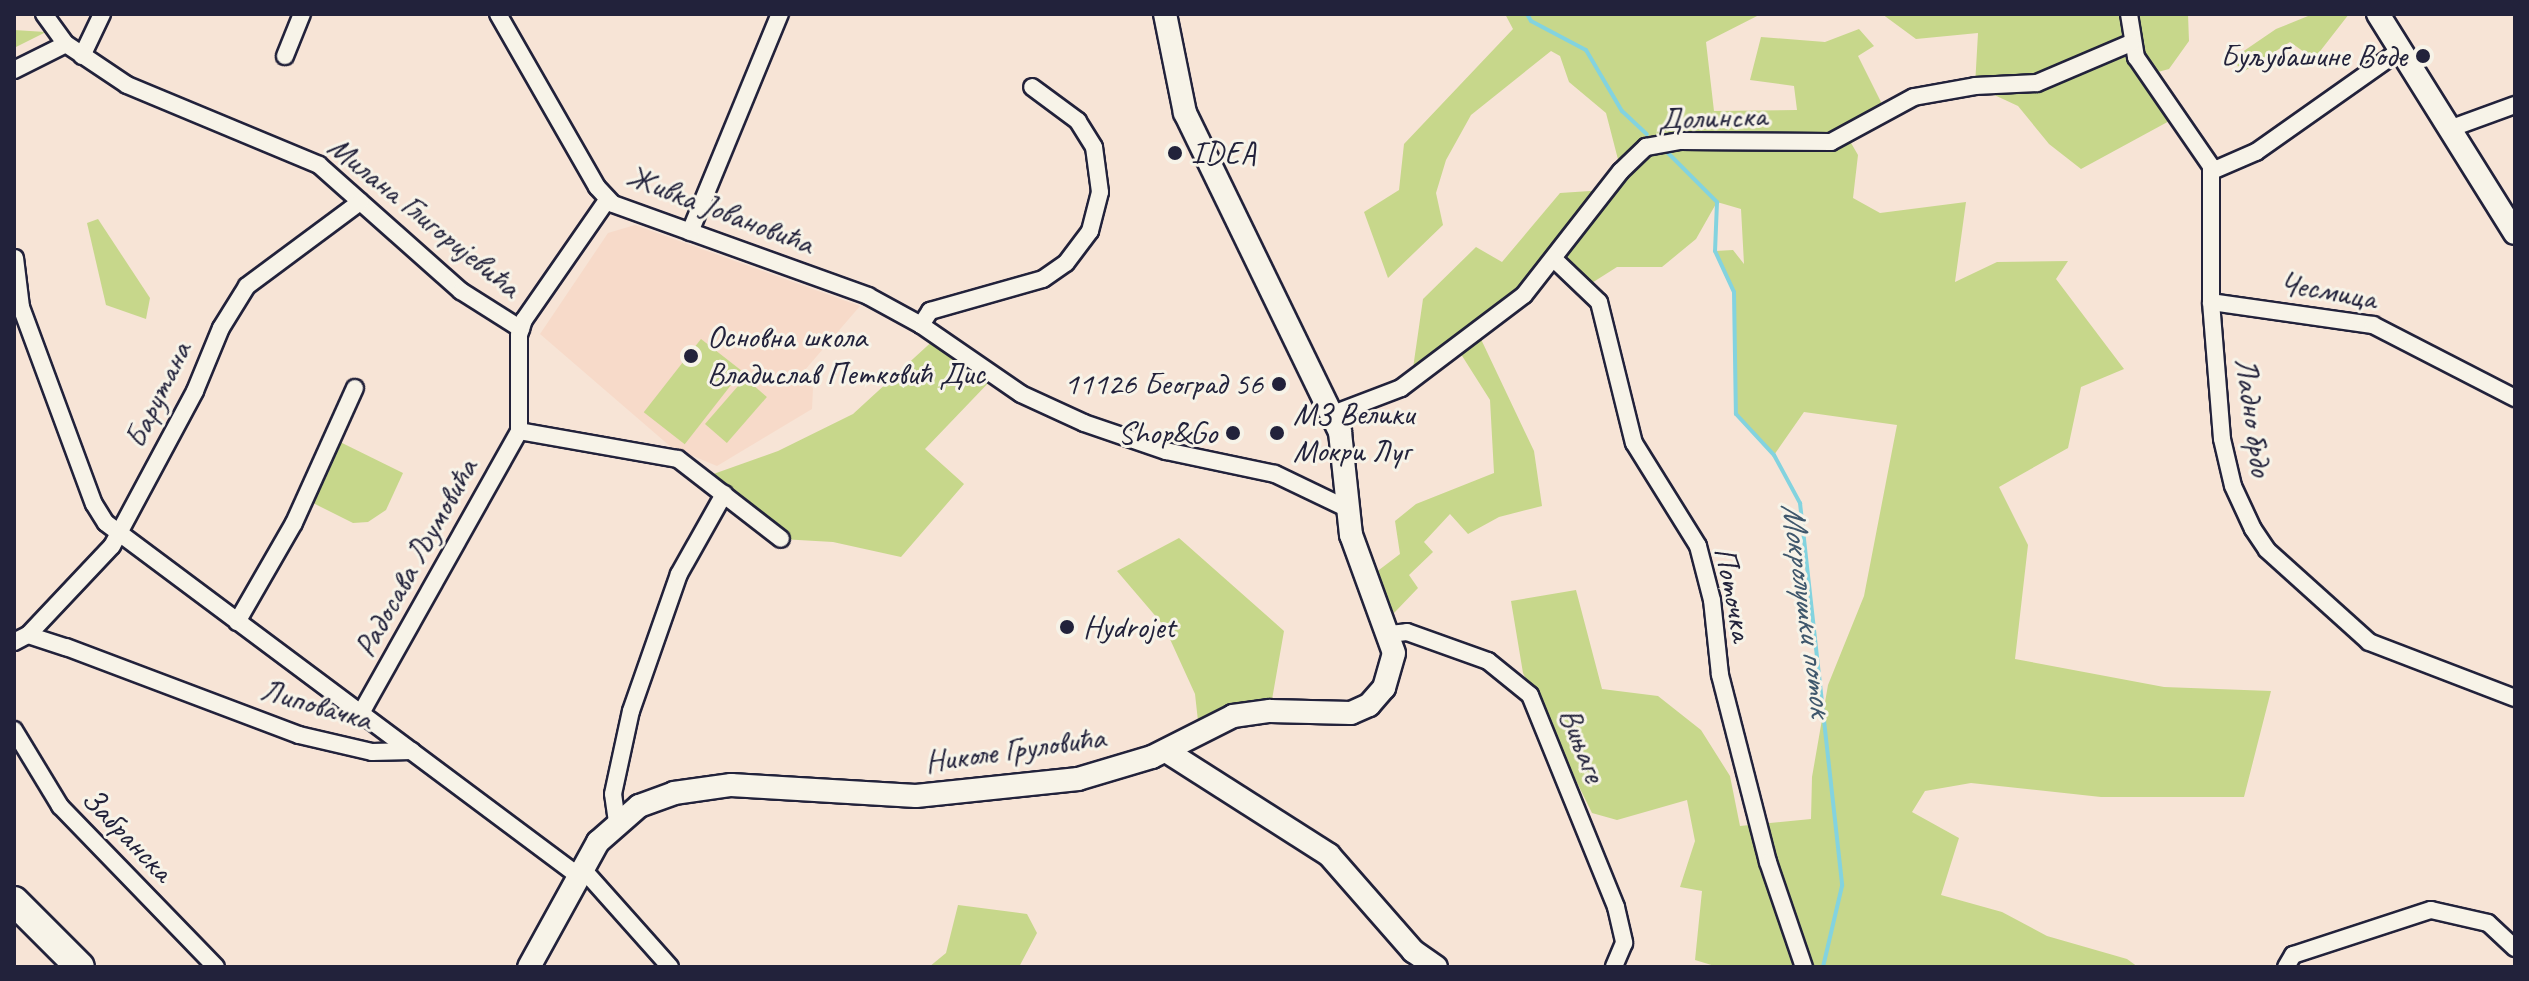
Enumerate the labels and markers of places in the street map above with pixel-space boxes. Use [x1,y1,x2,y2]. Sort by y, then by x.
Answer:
place label: Буљубашине Воде [2221,37,2407,75]
marker: Буљубашине Воде [2414,47,2432,65]
place label: IDEA [1191,134,1256,172]
marker: IDEA [1166,144,1184,162]
place label: Основна школа Владислав Петковић Дис [707,319,984,394]
marker: Основна школа Владислав Петковић Дис [682,347,700,365]
place label: 11126 Београд 56 [1064,365,1263,403]
marker: 11126 Београд 56 [1270,375,1288,393]
place label: МЗ Велики Мокри Луг [1293,396,1414,471]
place label: Shop&Go [1118,414,1217,452]
marker: Shop&Go [1224,424,1242,442]
marker: МЗ Велики Мокри Луг [1268,424,1286,442]
place label: Hydrojet [1083,608,1175,646]
marker: Hydrojet [1058,618,1076,636]

